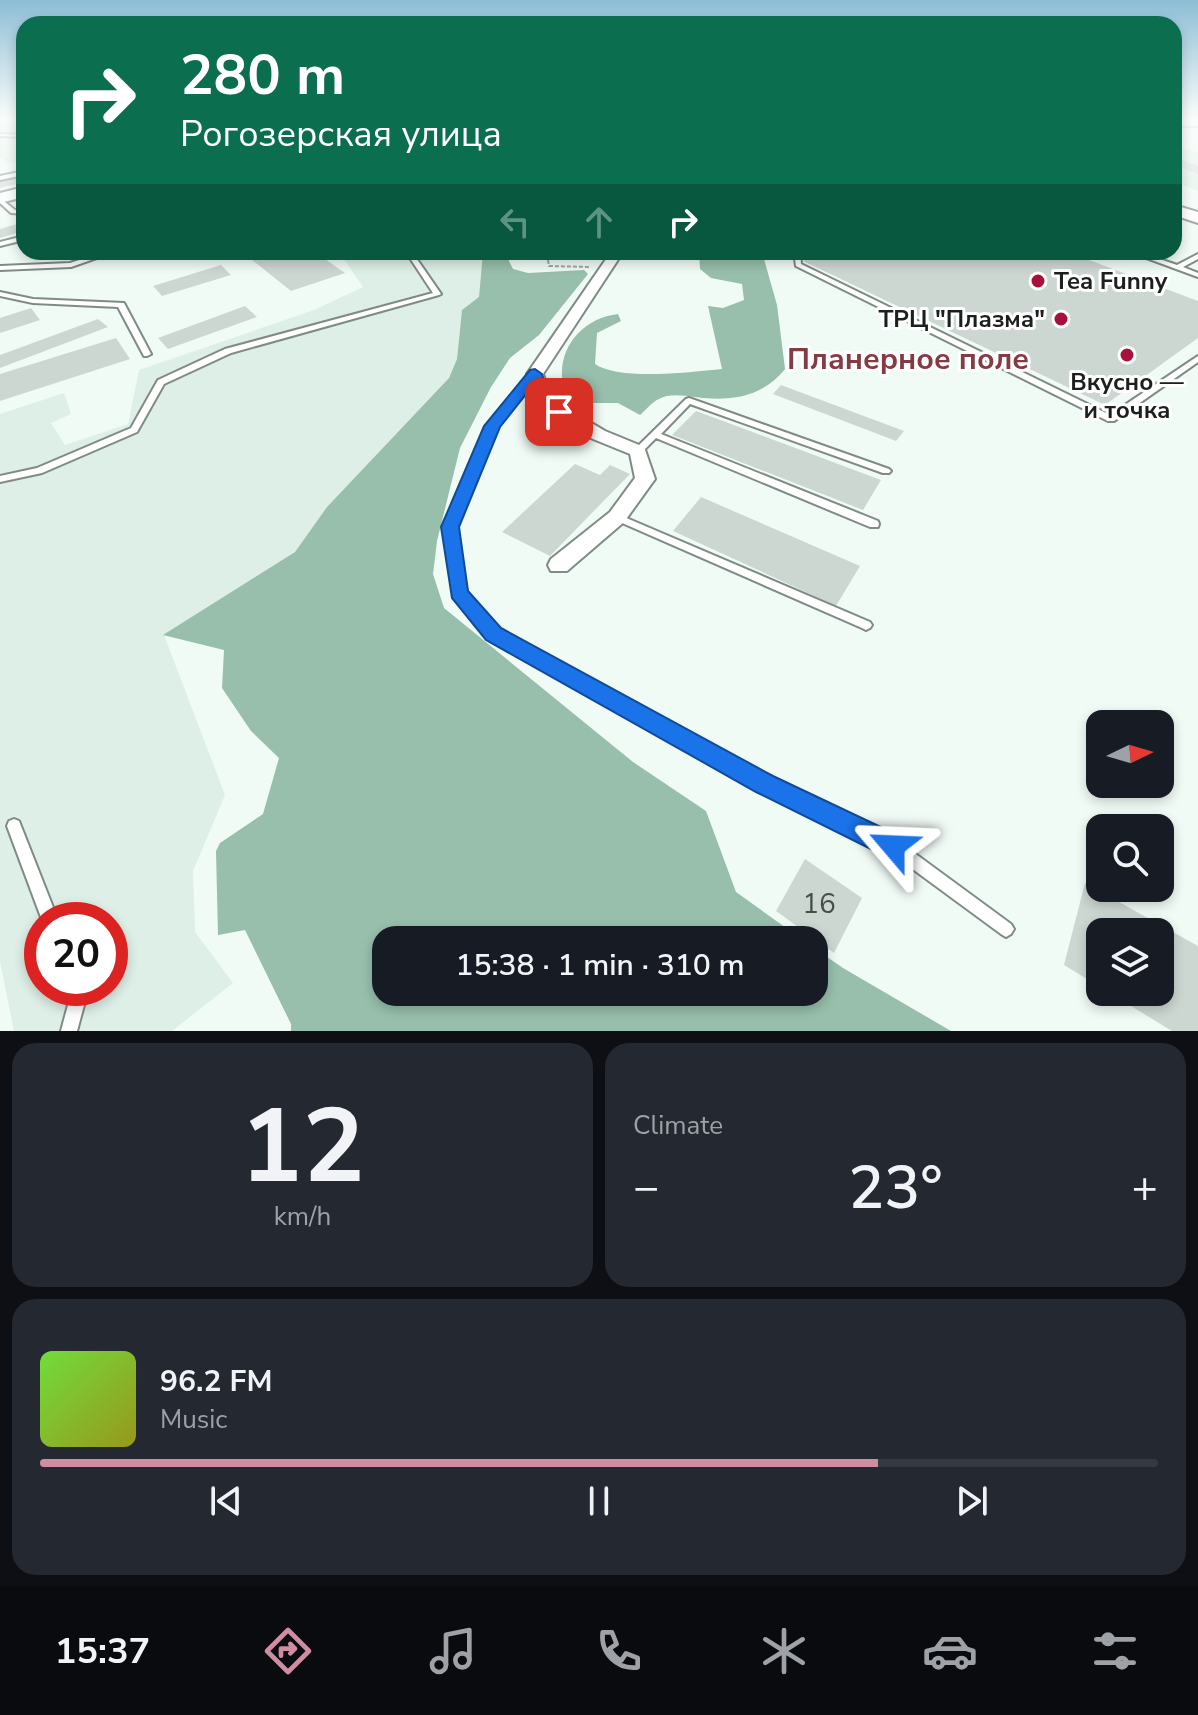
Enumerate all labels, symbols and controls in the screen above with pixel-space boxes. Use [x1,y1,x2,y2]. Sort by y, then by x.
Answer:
text: 280 m [180,37,345,114]
icon: right [48,48,152,152]
text: Рогозерская улица [180,110,502,159]
icon: left [493,200,537,244]
icon: ahead [577,200,621,244]
icon: right [661,200,705,244]
place label: Tea Funny [1054,265,1168,297]
marker: Tea Funny [1029,272,1047,290]
place label: ТРЦ "Плазма" [878,303,1045,335]
marker: ТРЦ "Плазма" [1052,310,1070,328]
district label: Планерное поле [787,339,1029,380]
marker: Вкусно — и точка [1118,346,1136,364]
place label: Вкусно — и точка [1070,366,1184,426]
pin [525,378,593,446]
icon: arrive [537,390,581,434]
north arrow [1086,710,1174,798]
map controls [1086,710,1174,1006]
position arrow [851,804,935,888]
button: search [1086,814,1174,902]
house number: 16 [802,885,836,923]
speed limit sign: 20 [24,902,128,1006]
button: layers [1086,918,1174,1006]
text: 15:38 · 1 min · 310 m [455,945,745,986]
text: 12 [240,1076,365,1218]
text: Climate [633,1108,723,1143]
text: 23° [848,1147,943,1229]
text: − [633,1158,659,1218]
text: + [1132,1158,1158,1218]
text: km/h [274,1199,331,1234]
text: 96.2 FM [160,1361,272,1402]
text: Music [160,1402,227,1437]
icon: previous [204,1479,248,1523]
icon: pause [577,1479,621,1523]
icon: next [950,1479,994,1523]
icon: directions [260,1623,316,1679]
icon: music [425,1623,481,1679]
icon: phone [591,1623,647,1679]
icon: climate [756,1623,812,1679]
icon: car [922,1623,978,1679]
icon: filters [1087,1623,1143,1679]
text: 15:37 [55,1627,150,1676]

